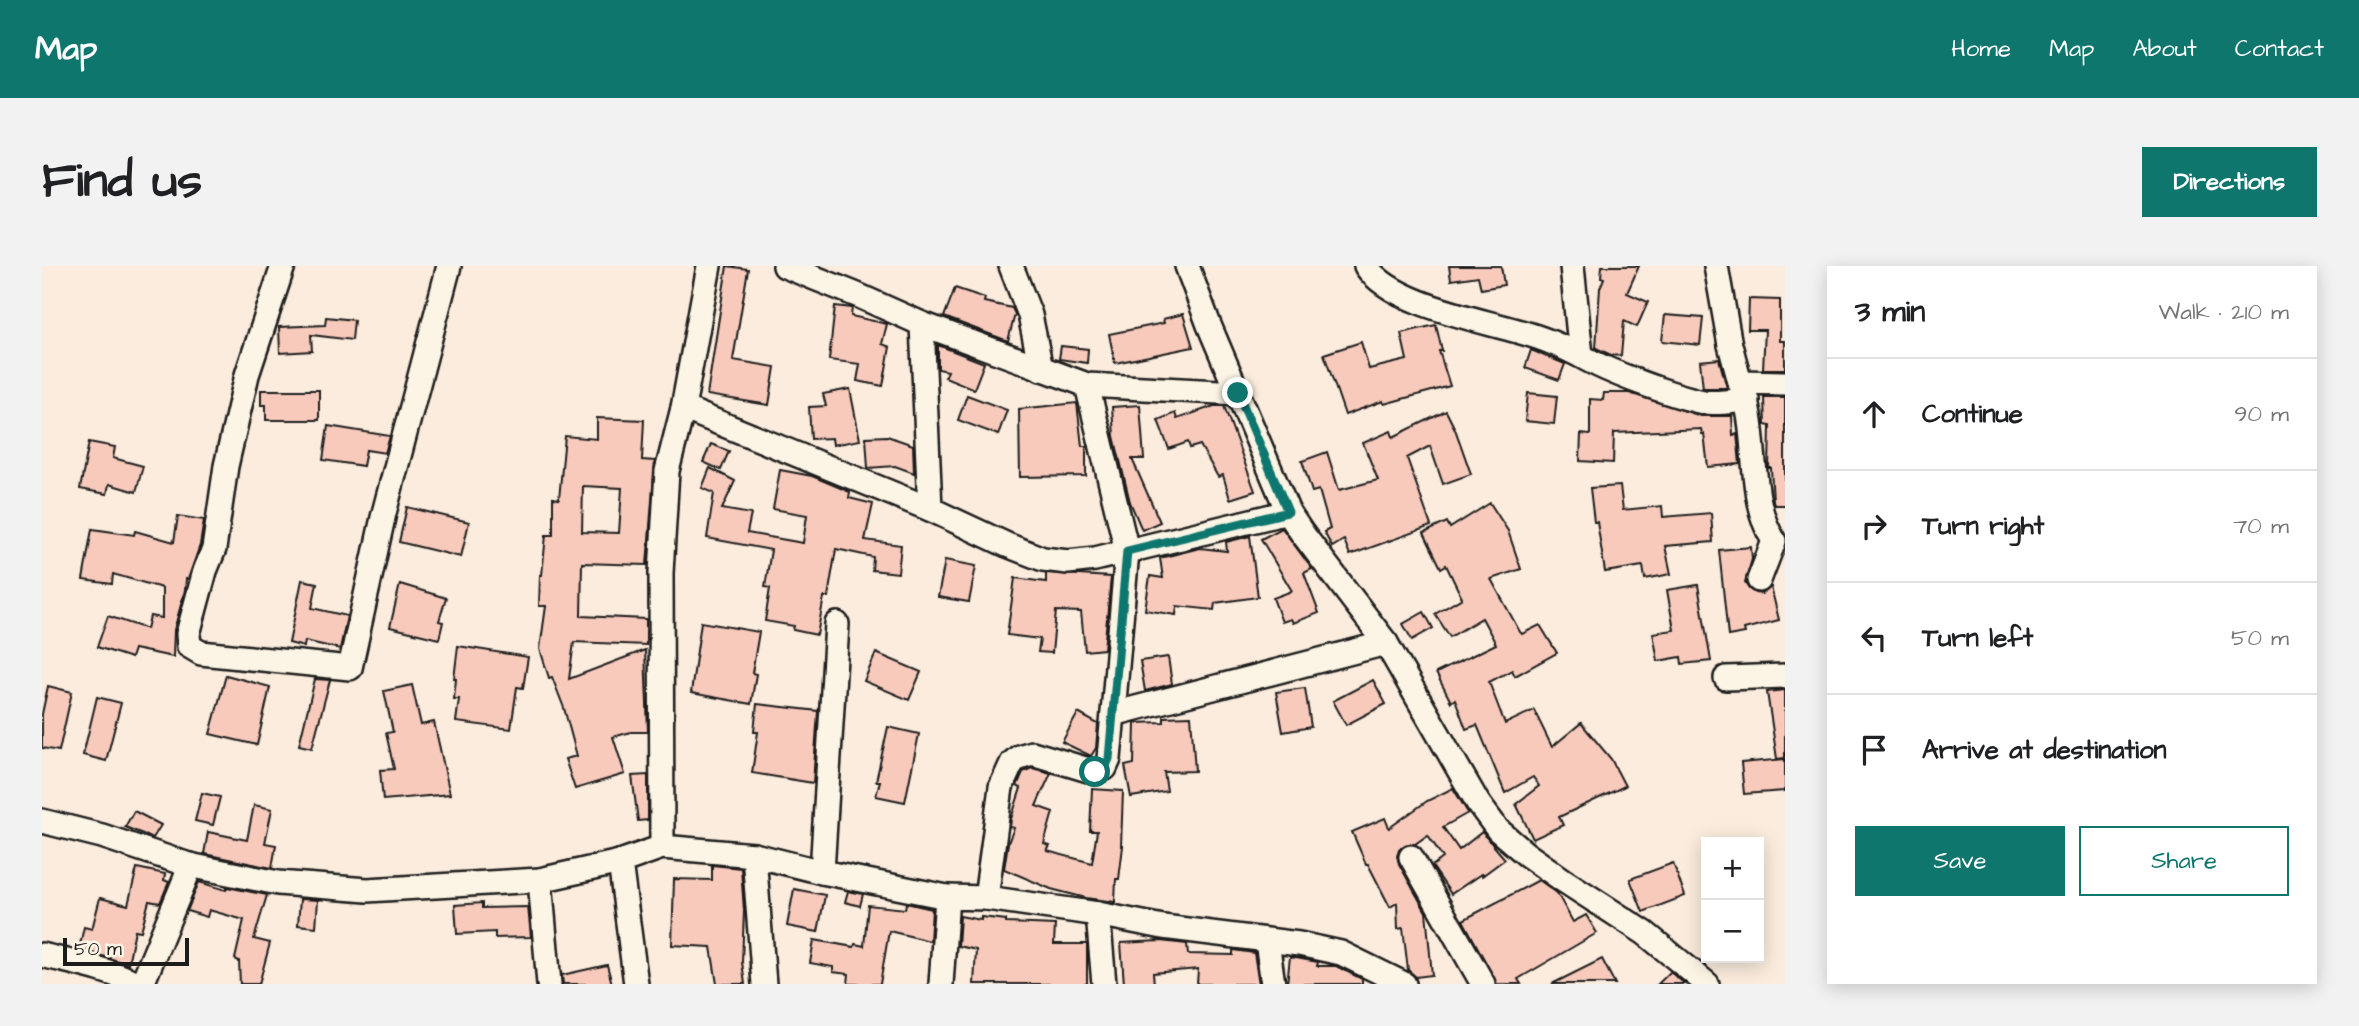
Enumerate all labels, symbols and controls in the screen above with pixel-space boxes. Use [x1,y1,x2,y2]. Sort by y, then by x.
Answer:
text: Map [35,26,97,72]
text: Home [1951,32,2011,66]
text: Map [2049,32,2094,66]
text: About [2132,32,2197,66]
text: Contact [2235,32,2324,66]
button: Directions [2142,147,2317,217]
text: Find us [42,148,202,216]
text: 3 min [1855,291,1925,333]
text: Walk · 210 m [2159,296,2289,328]
route end [1222,377,1253,408]
icon: ahead [1855,395,1893,433]
text: Continue [1922,396,2023,432]
text: 90 m [2234,398,2289,430]
icon: right [1855,507,1893,545]
text: Turn right [1922,508,2044,544]
text: 70 m [2233,510,2289,542]
icon: left [1855,619,1893,657]
text: Turn left [1922,620,2033,656]
text: 50 m [2231,622,2289,654]
icon: arrive [1855,731,1893,769]
text: Arrive at destination [1922,732,2167,768]
route start [1079,756,1110,787]
button: Save [1855,826,2065,896]
button: Share [2079,826,2289,896]
map controls [1701,837,1764,963]
button: + [1701,837,1764,900]
button: − [1701,900,1764,963]
scale bar [63,935,189,967]
text: 50 m [74,936,122,963]

